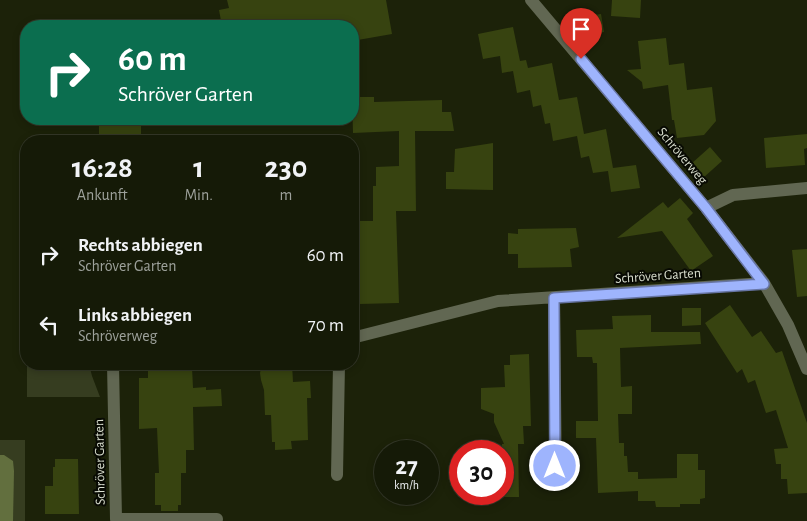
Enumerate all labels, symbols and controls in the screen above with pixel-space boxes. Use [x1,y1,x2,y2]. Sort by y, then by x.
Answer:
pin [560,8,602,59]
icon: arrive [567,15,595,43]
icon: right [35,40,100,105]
text: 60 m [118,42,187,77]
text: Schröver Garten [118,83,253,105]
street label: Schröverweg [654,125,710,187]
text: 16:28 [72,153,133,183]
text: 1 [193,153,204,183]
text: 230 [265,153,307,183]
text: Ankunft [77,187,128,203]
text: Min. [184,187,213,203]
text: m [280,187,292,203]
text: Rechts abbiegen [78,236,203,255]
icon: right [35,241,63,269]
text: 60 m [307,246,344,265]
text: Schröver Garten [78,258,176,274]
street label: Schröver Garten [615,266,701,286]
text: Links abbiegen [78,306,192,325]
icon: left [35,311,63,339]
text: 70 m [308,316,344,335]
text: Schröverweg [78,328,157,344]
street label: Schröver Garten [92,419,108,505]
position arrow [528,439,580,491]
speed limit sign: 30 [449,440,514,505]
text: 27 [395,454,418,479]
text: km/h [394,479,419,491]

